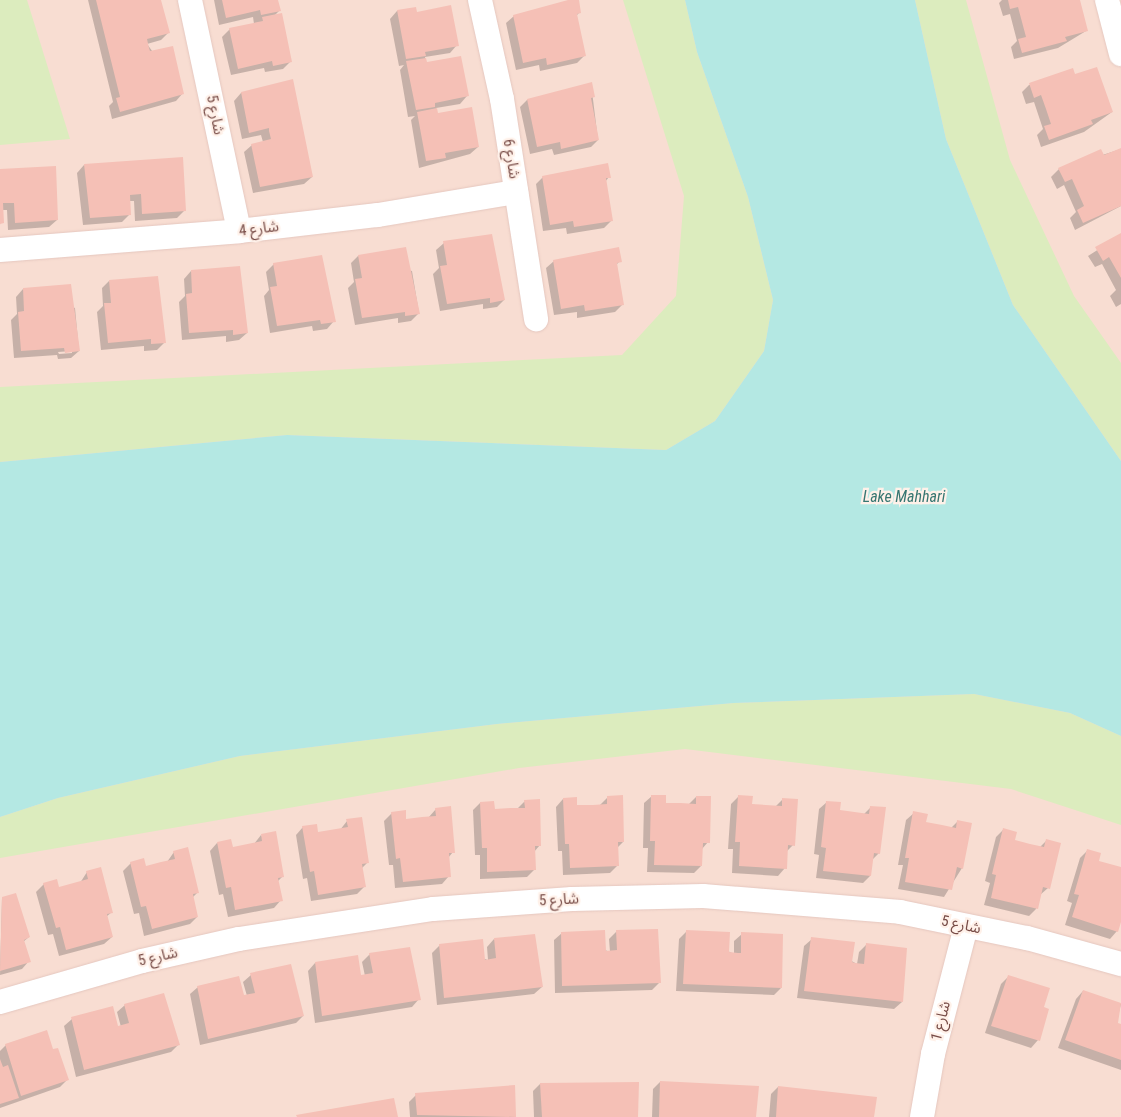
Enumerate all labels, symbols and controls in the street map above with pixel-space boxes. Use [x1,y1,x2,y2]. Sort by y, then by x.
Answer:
street label: شارع 5 [202,94,228,136]
street label: شارع 6 [499,138,523,180]
street label: شارع 4 [238,218,280,240]
water label: Lake Mahhari [863,487,945,507]
street label: شارع 5 [539,890,579,910]
street label: شارع 5 [940,912,982,938]
street label: شارع 5 [136,944,180,970]
street label: شارع 1 [927,999,955,1043]

